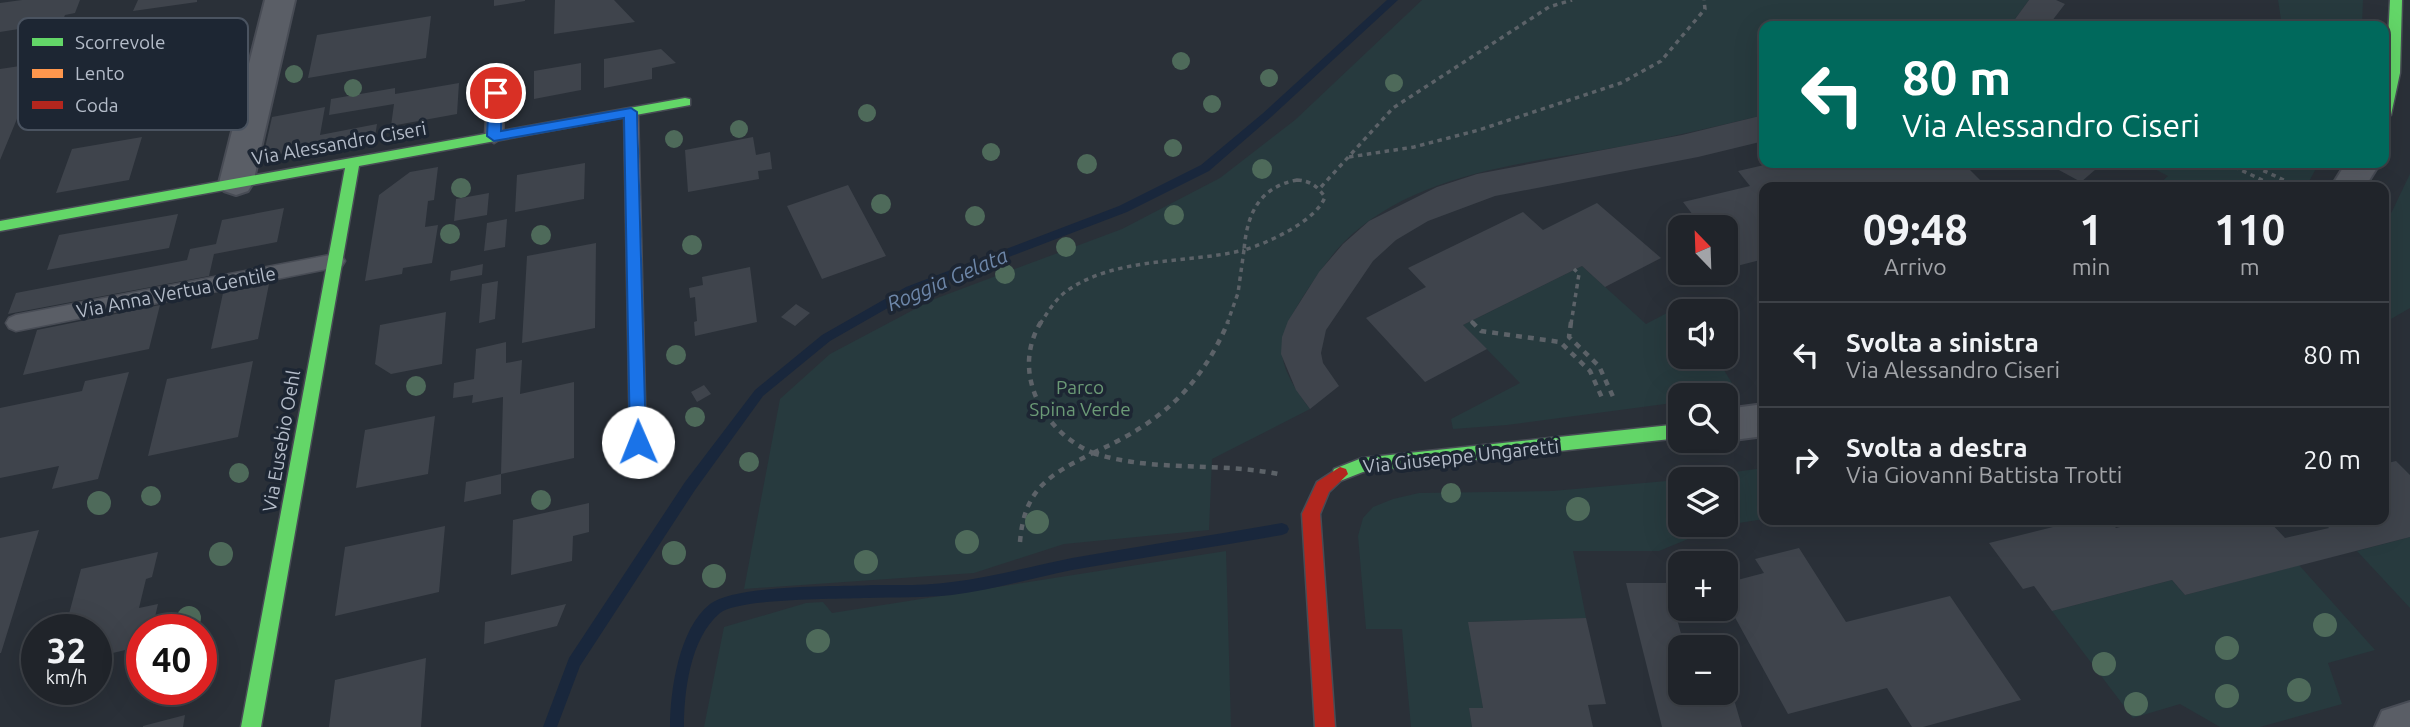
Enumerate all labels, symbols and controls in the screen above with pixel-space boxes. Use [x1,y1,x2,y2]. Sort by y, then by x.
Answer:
legend [18,18,248,130]
text: Scorrevole [75,31,166,53]
icon: left [1787,49,1878,140]
text: 80 m [1902,49,2011,104]
text: Lento [75,62,125,84]
pin [466,63,526,123]
icon: arrive [477,74,515,112]
text: Coda [75,94,119,116]
text: Via Alessandro Ciseri [1902,107,2200,143]
street label: Via Alessandro Ciseri [250,117,428,169]
text: 09:48 [1863,206,1968,253]
text: 1 [2079,206,2103,253]
text: 110 [2214,206,2285,253]
north arrow [1668,215,1738,285]
map controls [1668,215,1738,705]
water label: Roggia Gelata [883,243,1011,315]
text: Arrivo [1884,254,1947,279]
text: min [2072,254,2110,279]
text: m [2240,254,2260,279]
street label: Via Anna Vertua Gentile [74,262,278,322]
button: sound [1668,299,1738,369]
text: Svolta a sinistra [1846,328,2039,357]
icon: left [1787,336,1825,374]
text: 80 m [2303,340,2361,369]
text: Via Alessandro Ciseri [1846,357,2060,382]
street label: Via Eusebio Oehl [258,368,304,514]
park label: Parco Spina Verde [1029,376,1131,420]
button: search [1668,383,1738,453]
position arrow [601,405,675,479]
text: Svolta a destra [1846,433,2028,462]
street label: Via Giuseppe Ungaretti [1362,435,1560,477]
icon: right [1787,441,1825,479]
text: 20 m [2303,445,2361,474]
text: Via Giovanni Battista Trotti [1846,462,2122,487]
button: layers [1668,467,1738,537]
button: + [1668,551,1738,621]
speed limit sign: 40 [126,614,217,705]
text: 32 [47,630,86,670]
button: − [1668,635,1738,705]
text: km/h [46,667,87,687]

